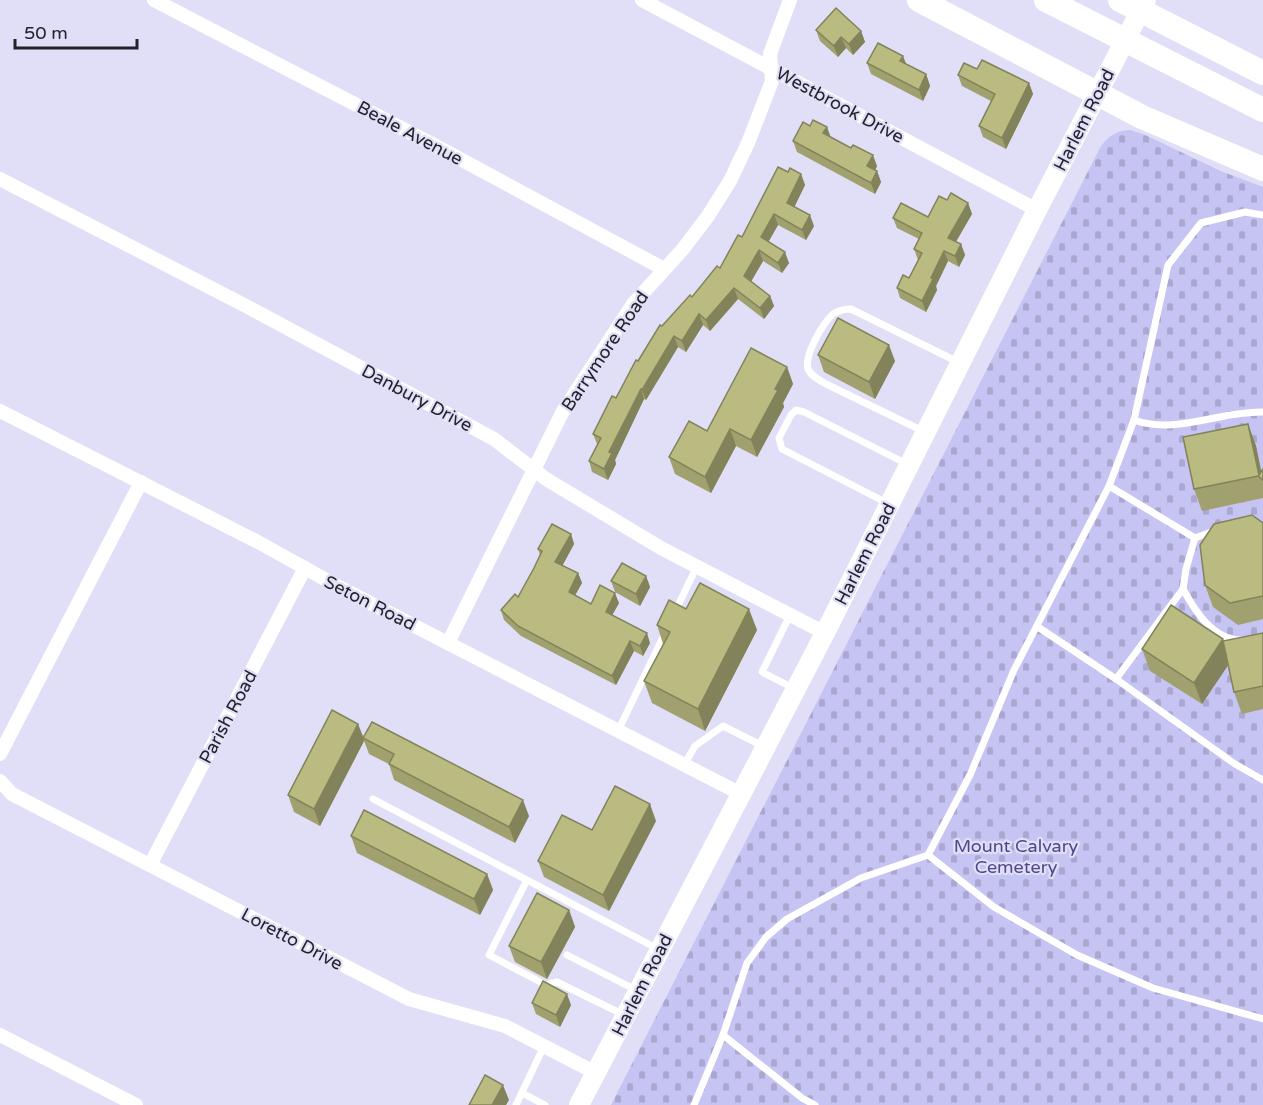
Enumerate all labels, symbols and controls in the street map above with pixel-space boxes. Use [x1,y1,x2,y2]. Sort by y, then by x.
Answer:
scale bar [15,12,136,50]
text: 50 m [24,22,68,44]
street label: Westbrook Drive [772,62,908,148]
street label: Harlem Road [1049,65,1119,175]
street label: Beale Avenue [353,96,467,170]
street label: Barrymore Road [557,287,653,415]
street label: Danbury Drive [358,360,476,436]
street label: Harlem Road [830,499,900,609]
street label: Seton Road [321,571,419,635]
street label: Parish Road [194,667,262,767]
park label: Mount Calvary Cemetery [954,835,1079,878]
street label: Loretto Drive [238,903,346,975]
street label: Harlem Road [607,930,677,1040]

